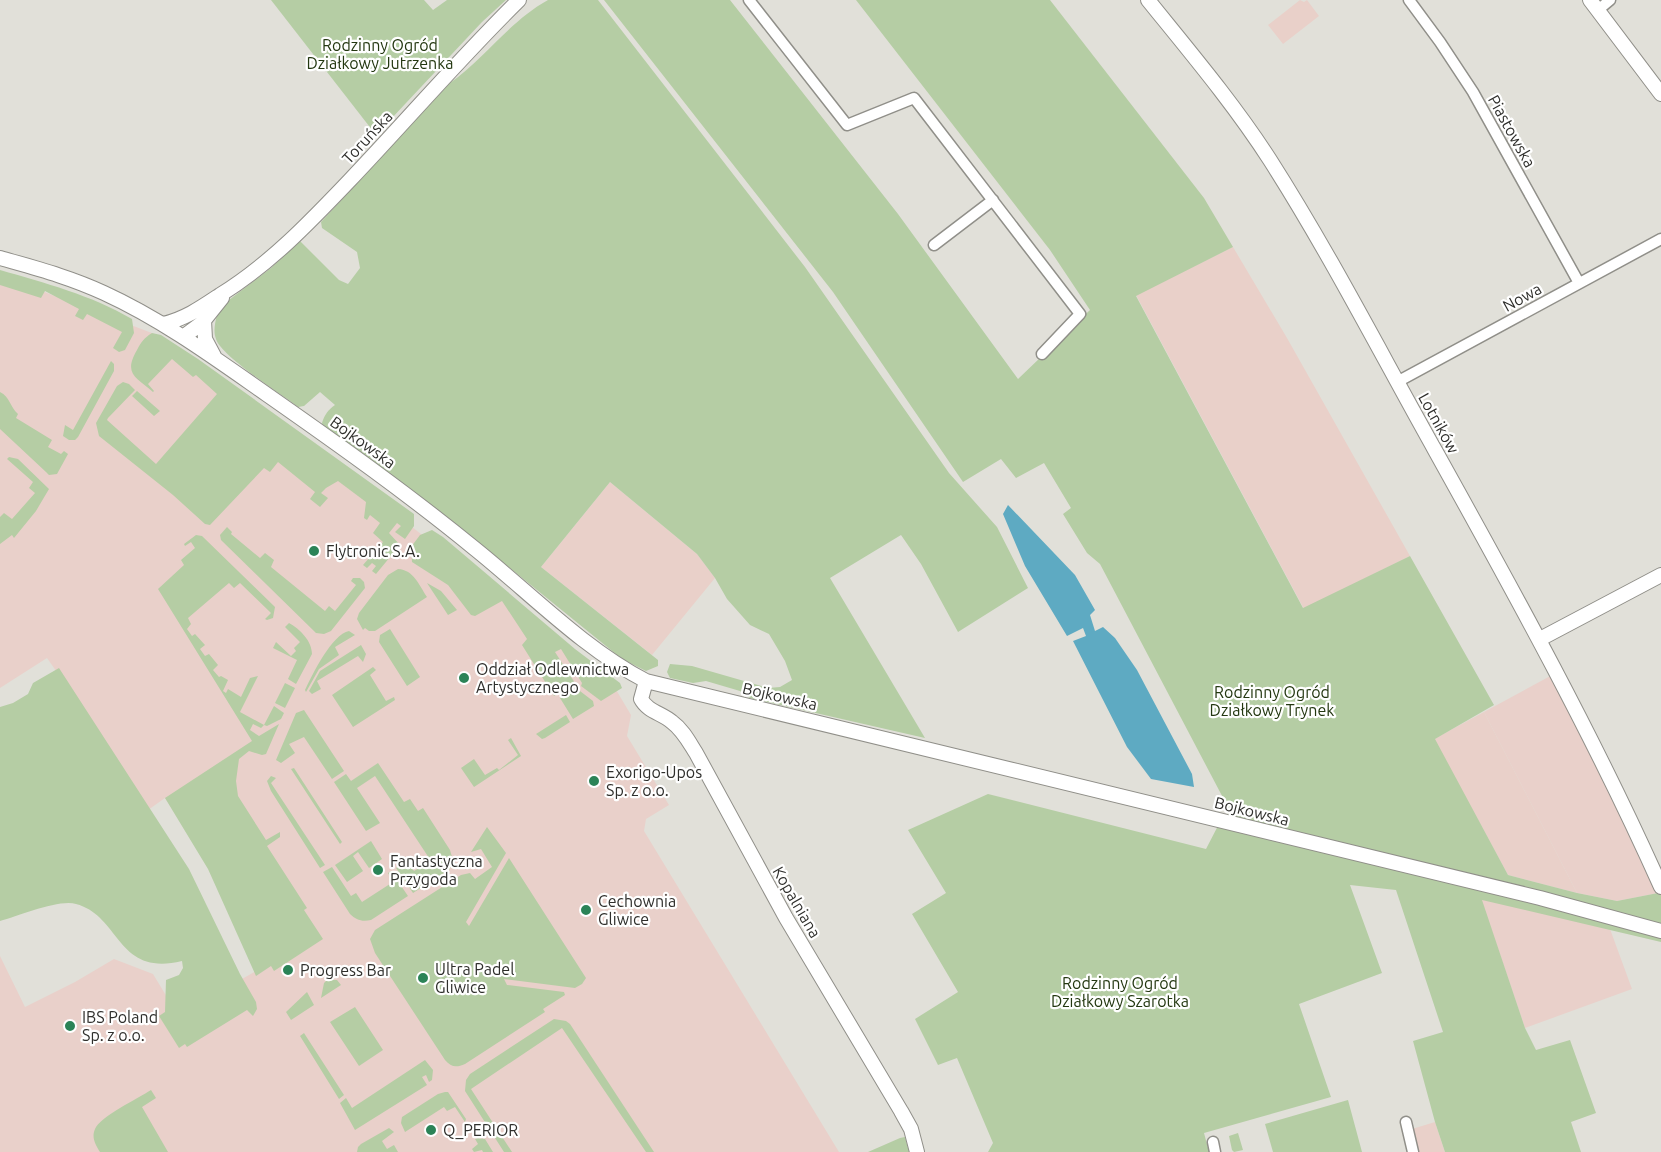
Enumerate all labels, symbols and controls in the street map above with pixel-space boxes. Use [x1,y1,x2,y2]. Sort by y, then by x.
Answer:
park label: Rodzinny Ogród Działkowy Jutrzenka [306,36,454,72]
street label: Piastowska [1485,92,1539,170]
street label: Toruńska [338,107,396,167]
street label: Nowa [1500,279,1544,315]
street label: Lotników [1415,390,1463,457]
street label: Bojkowska [327,412,399,472]
place label: Flytronic S.A. [326,542,420,560]
marker: Flytronic S.A. [307,544,321,558]
place label: Oddział Odlewnictwa Artystycznego [476,660,629,696]
marker: Oddział Odlewnictwa Artystycznego [457,671,471,685]
street label: Bojkowska [741,679,819,713]
park label: Rodzinny Ogród Działkowy Trynek [1210,683,1334,719]
place label: Exorigo-Upos Sp. z o.o. [606,763,702,799]
marker: Exorigo-Upos Sp. z o.o. [587,774,601,788]
street label: Bojkowska [1213,793,1291,829]
place label: Fantastyczna Przygoda [390,852,483,888]
marker: Fantastyczna Przygoda [371,863,385,877]
street label: Kopalniana [769,863,825,941]
place label: Cechownia Gliwice [598,892,676,928]
marker: Cechownia Gliwice [579,903,593,917]
place label: Ultra Padel Gliwice [435,960,514,996]
place label: Progress Bar [300,961,391,979]
marker: Progress Bar [281,963,295,977]
marker: Ultra Padel Gliwice [416,971,430,985]
park label: Rodzinny Ogród Działkowy Szarotka [1051,974,1189,1010]
place label: IBS Poland Sp. z o.o. [82,1008,158,1044]
marker: IBS Poland Sp. z o.o. [63,1019,77,1033]
place label: Q_PERIOR [443,1121,518,1140]
marker: Q_PERIOR [424,1123,438,1137]

